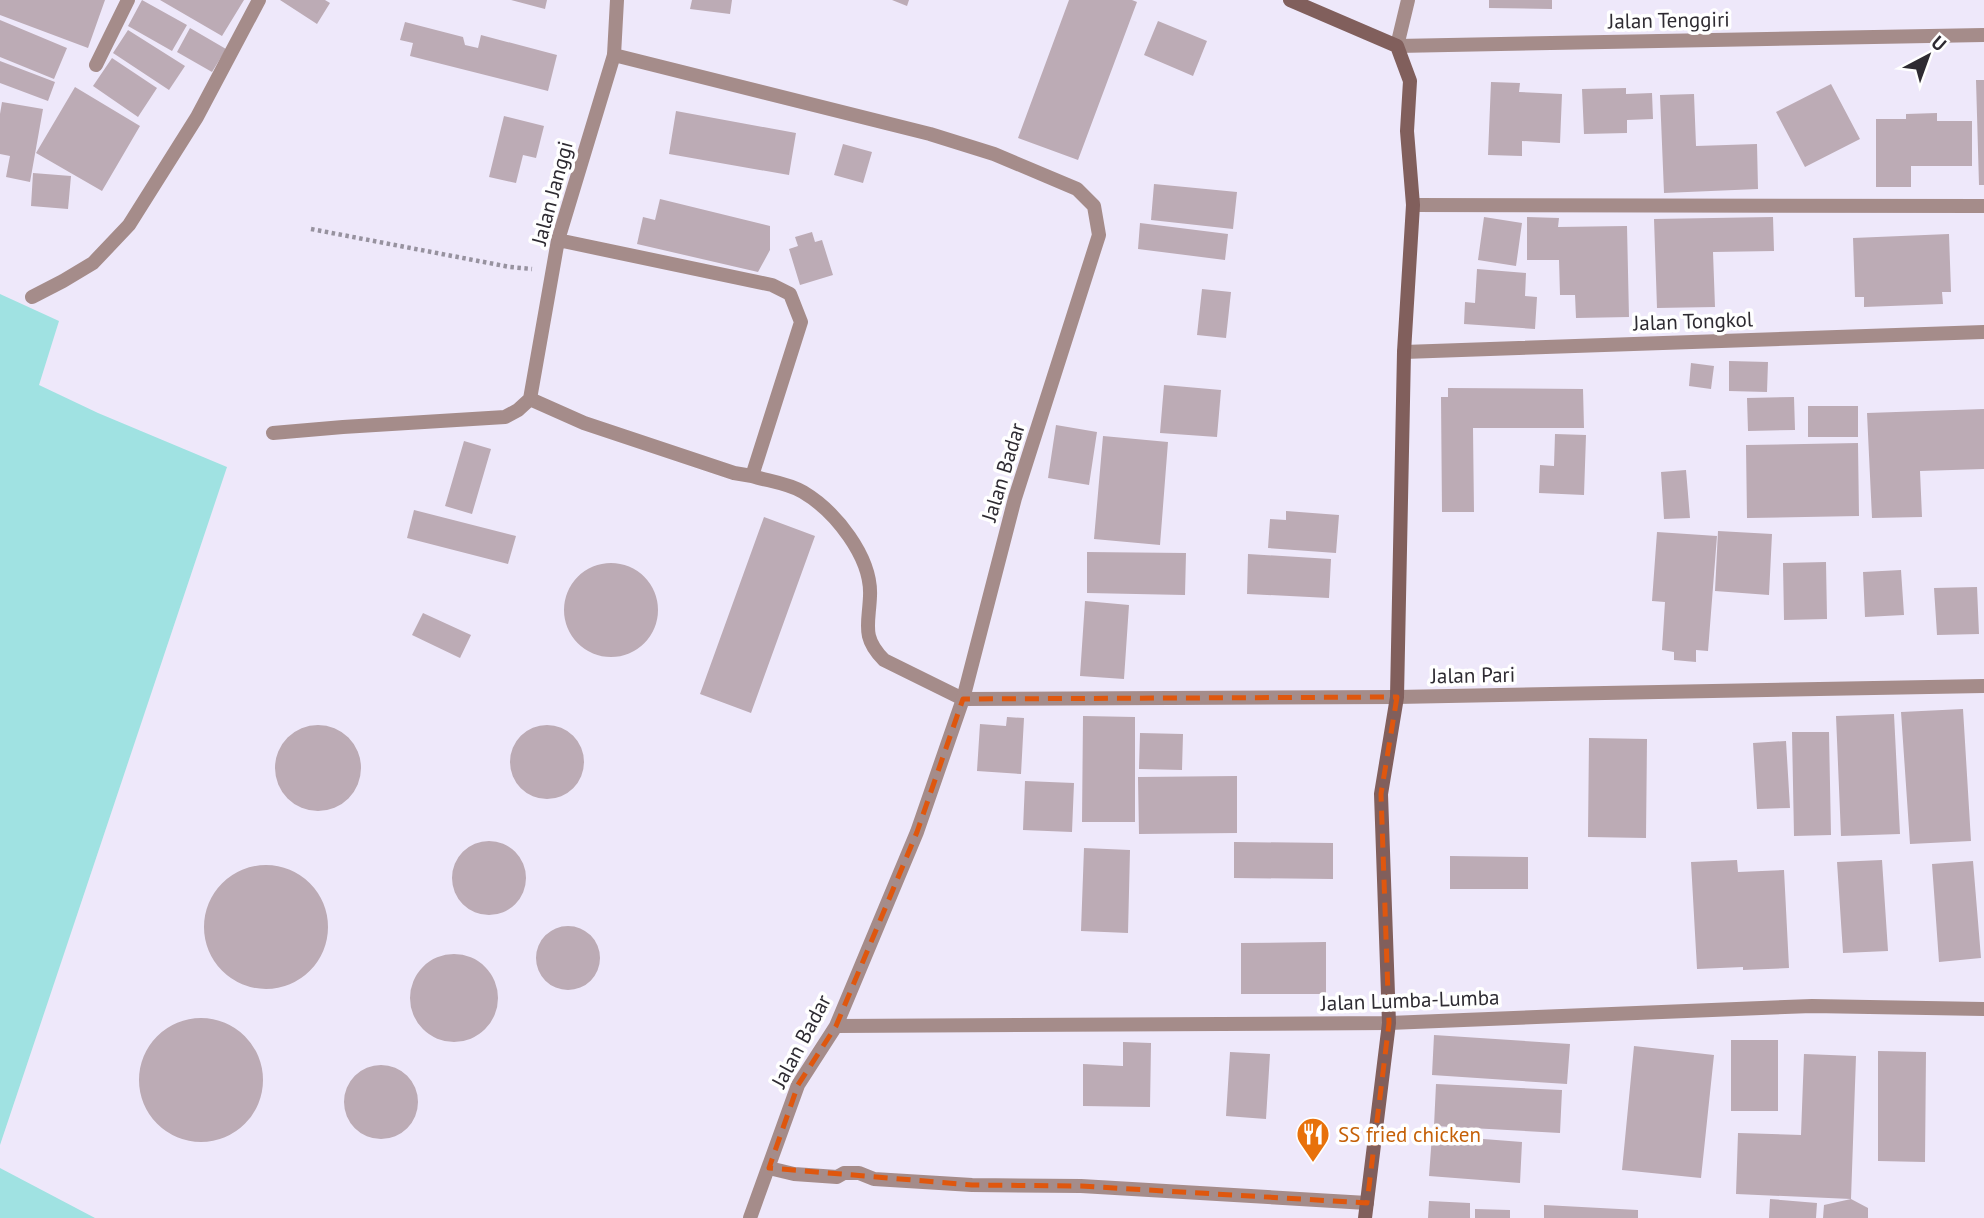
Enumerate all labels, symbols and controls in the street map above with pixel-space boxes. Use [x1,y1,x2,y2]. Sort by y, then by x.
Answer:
street label: Jalan Tenggiri [1607,5,1730,35]
north arrow [1893,21,1963,91]
text: U [1927,30,1952,56]
street label: Jalan Janggi [525,138,579,249]
street label: Jalan Tongkol [1632,305,1753,337]
street label: Jalan Badar [975,419,1031,526]
street label: Jalan Pari [1430,661,1515,689]
street label: Jalan Lumba-Lumba [1319,983,1500,1017]
street label: Jalan Badar [765,990,837,1093]
restaurant icon: SS fried chicken [1294,1115,1332,1164]
place label: SS fried chicken [1338,1121,1481,1148]

